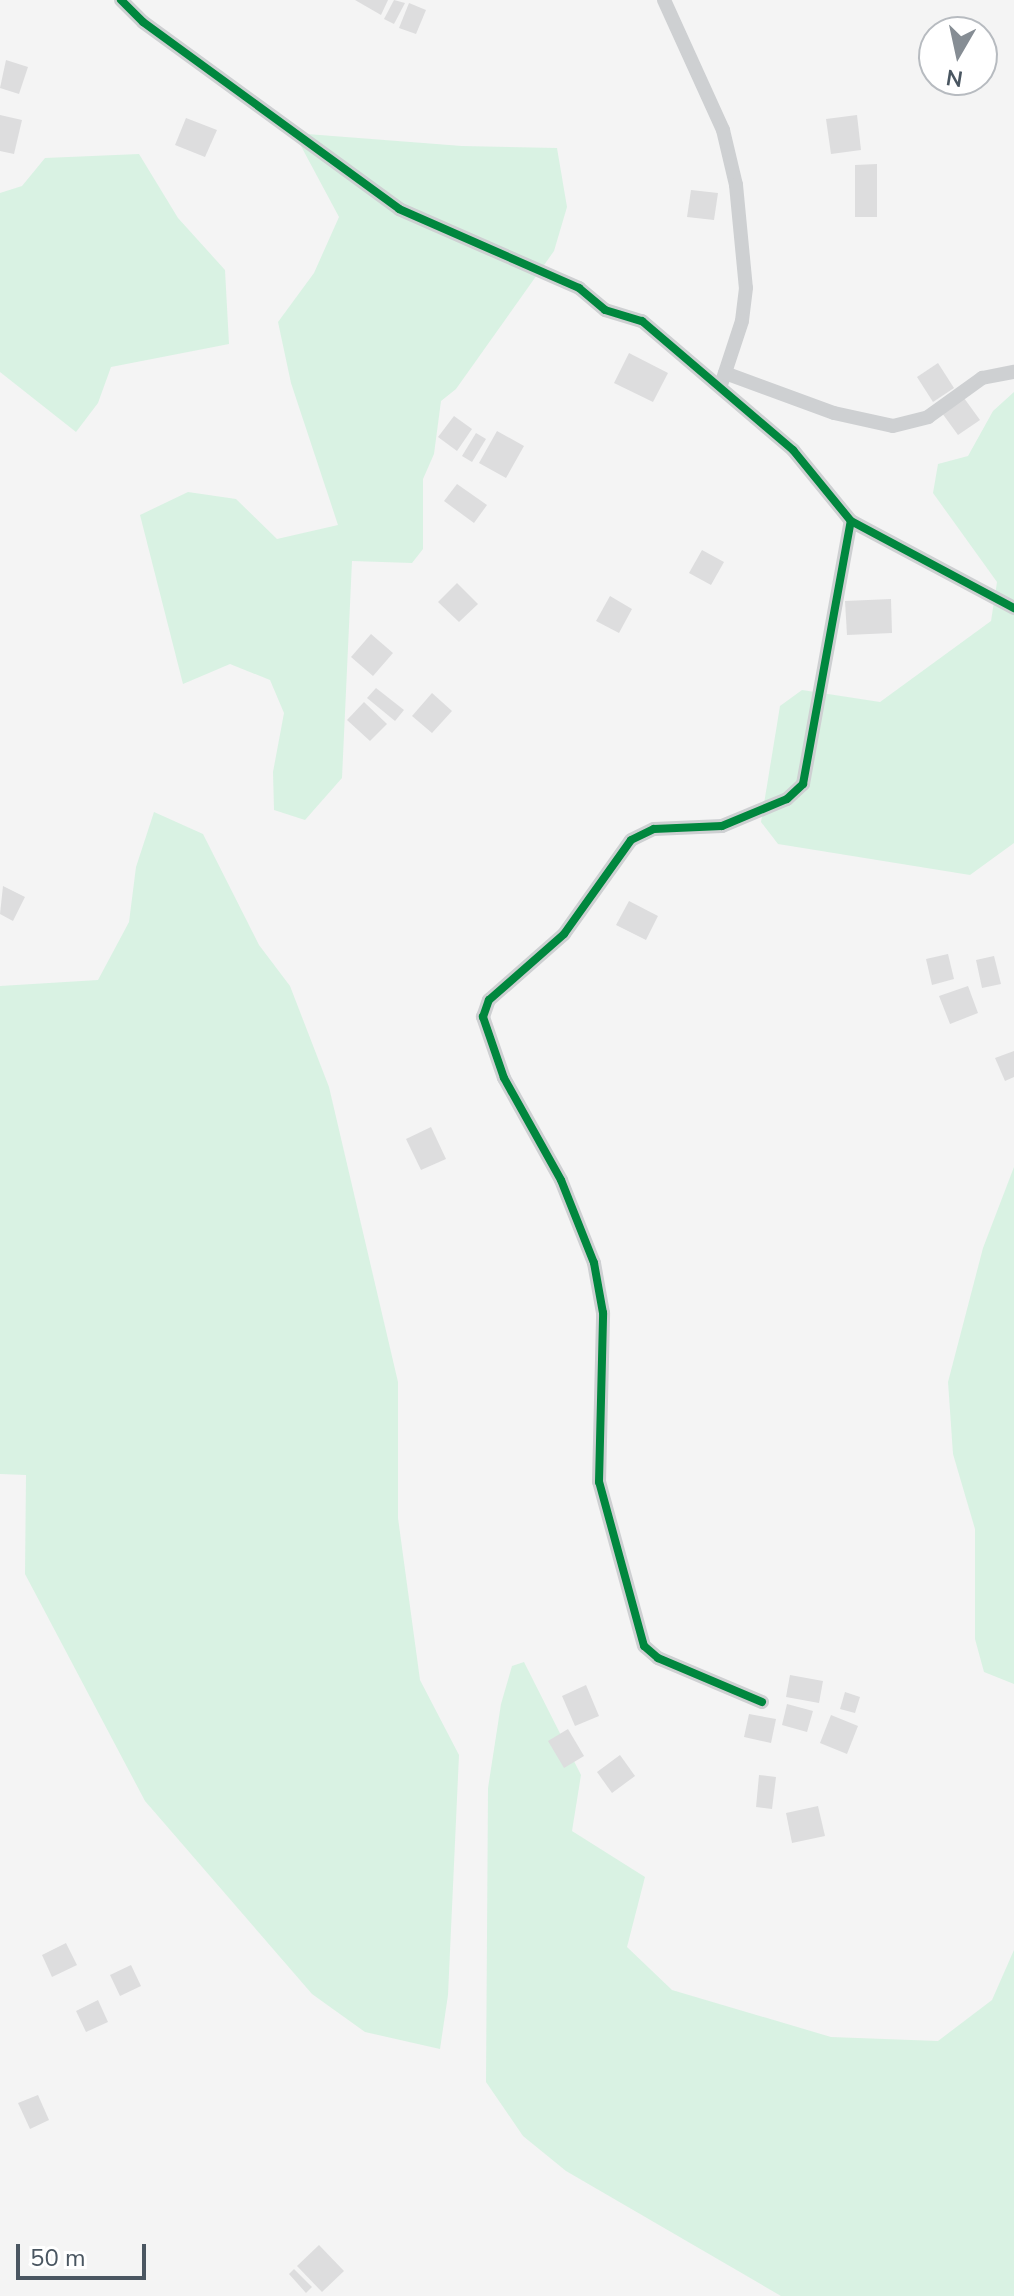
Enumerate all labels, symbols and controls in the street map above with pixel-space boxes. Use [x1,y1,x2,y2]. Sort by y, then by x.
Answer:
north arrow [918,16,998,96]
text: N [944,62,965,94]
scale bar [20,2228,150,2278]
text: 50 m [30,2242,86,2274]

